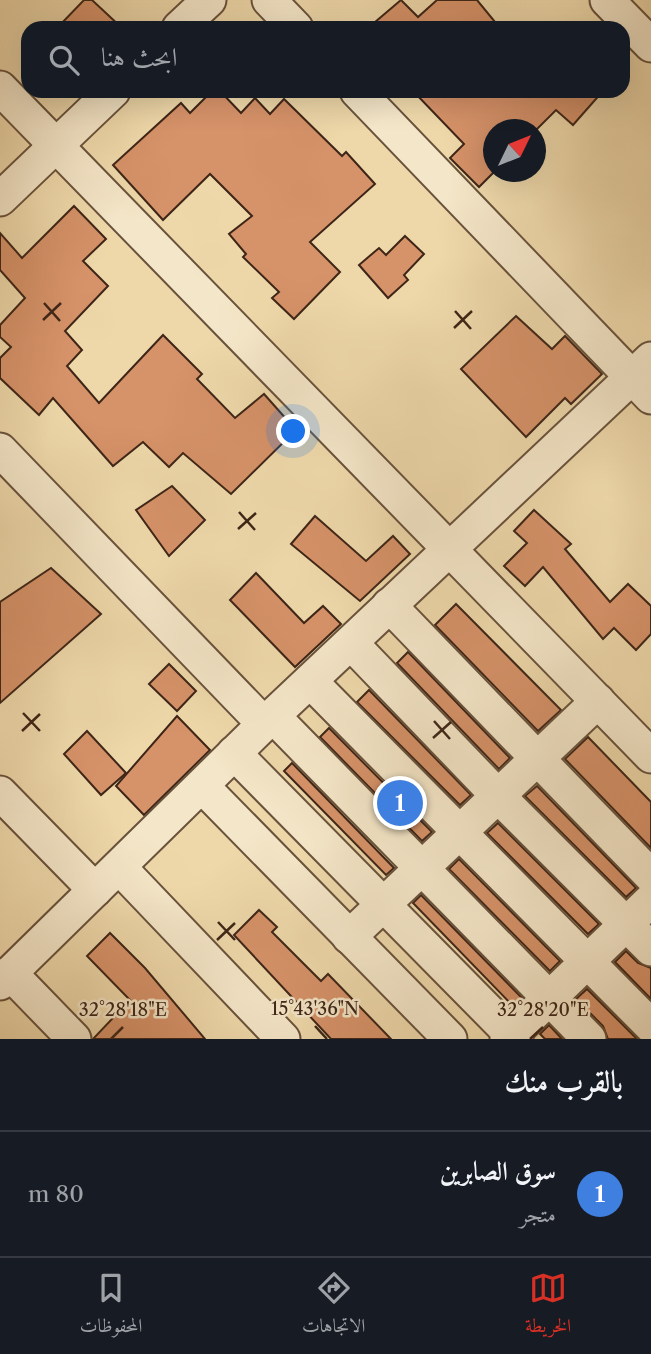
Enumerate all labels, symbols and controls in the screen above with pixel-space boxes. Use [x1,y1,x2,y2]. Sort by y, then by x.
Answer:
search box [21,21,630,98]
icon: search [45,41,83,79]
text: ابحث هنا [101,41,177,73]
north arrow [483,119,546,182]
your location [276,414,310,448]
pin: 1 [377,777,423,829]
text: 15°43'36"N [271,998,359,1020]
text: 32°28'18"E [79,999,167,1021]
text: 32°28'20"E [497,999,589,1021]
text: بالقرب منك [505,1063,623,1100]
text: سوق الصابرين [440,1155,556,1187]
text: 80 m [28,1180,84,1208]
text: 1 [595,1180,605,1208]
text: متجر [520,1200,556,1228]
tab: المحفوظات [80,1269,142,1344]
tab: الاتجاهات [302,1269,365,1344]
tab: الخريطة [525,1269,571,1344]

